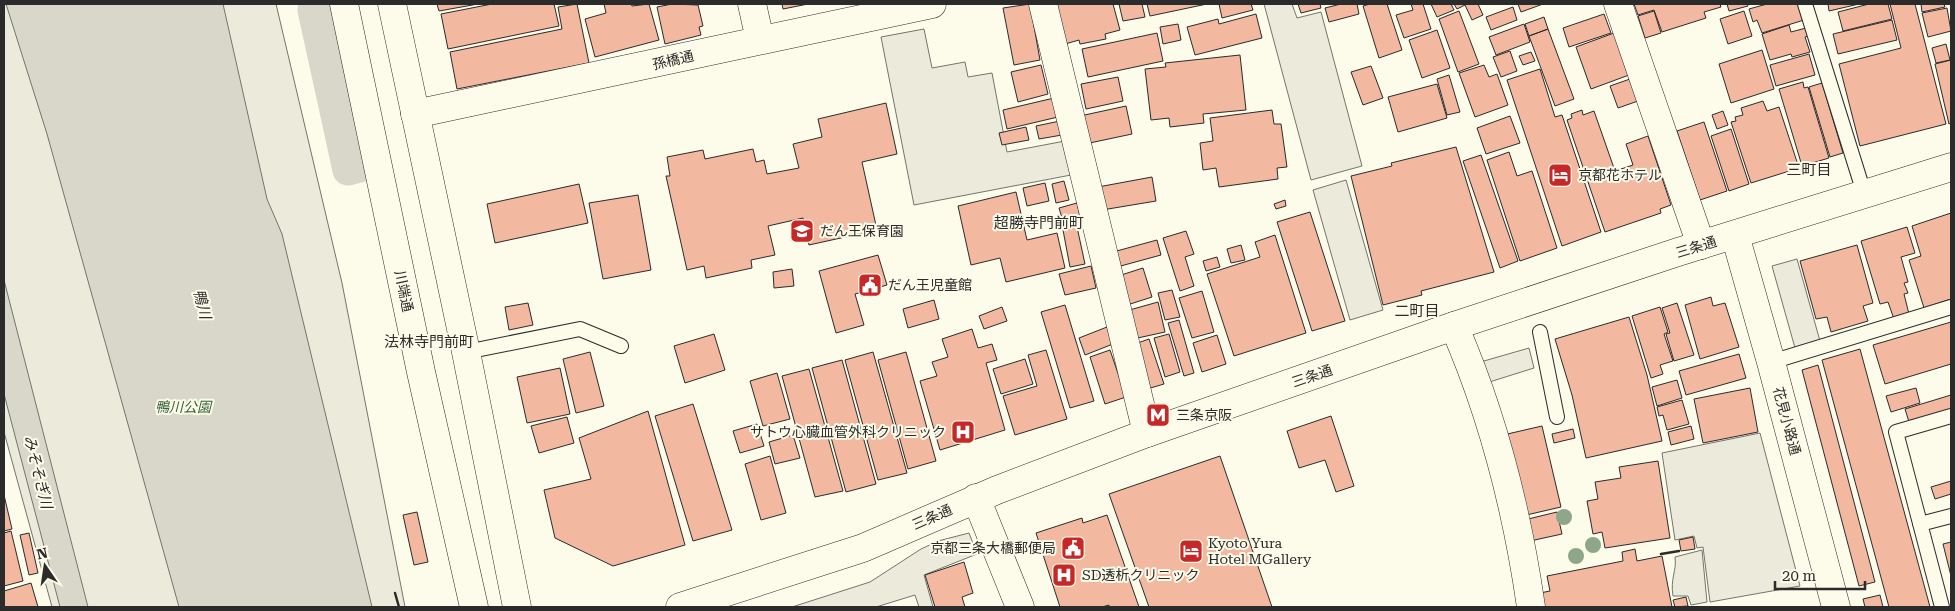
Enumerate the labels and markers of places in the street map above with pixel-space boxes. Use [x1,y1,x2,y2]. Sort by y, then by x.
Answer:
hotel icon: 京都花ホテル [1547,162,1573,188]
place label: 京都花ホテル [1578,167,1662,183]
school or university icon: だん王保育園 [789,218,815,244]
place label: だん王保育園 [820,223,904,239]
public building icon: だん王児童館 [857,272,883,298]
place label: だん王児童館 [888,277,972,293]
metro station icon: 三条京阪 [1145,402,1171,428]
place label: 三条京阪 [1176,407,1232,423]
hospital icon: サトウ心臓血管外科クリニック [950,419,976,445]
place label: サトウ心臓血管外科クリニック [750,424,946,440]
public building icon: 京都三条大橋郵便局 [1060,535,1086,561]
place label: Kyoto Yura Hotel MGallery [1208,535,1312,567]
hotel icon: Kyoto Yura Hotel MGallery [1178,538,1204,564]
place label: 京都三条大橋郵便局 [930,540,1056,556]
hospital icon: SD透析クリニック [1051,562,1077,588]
place label: SD透析クリニック [1082,567,1200,583]

